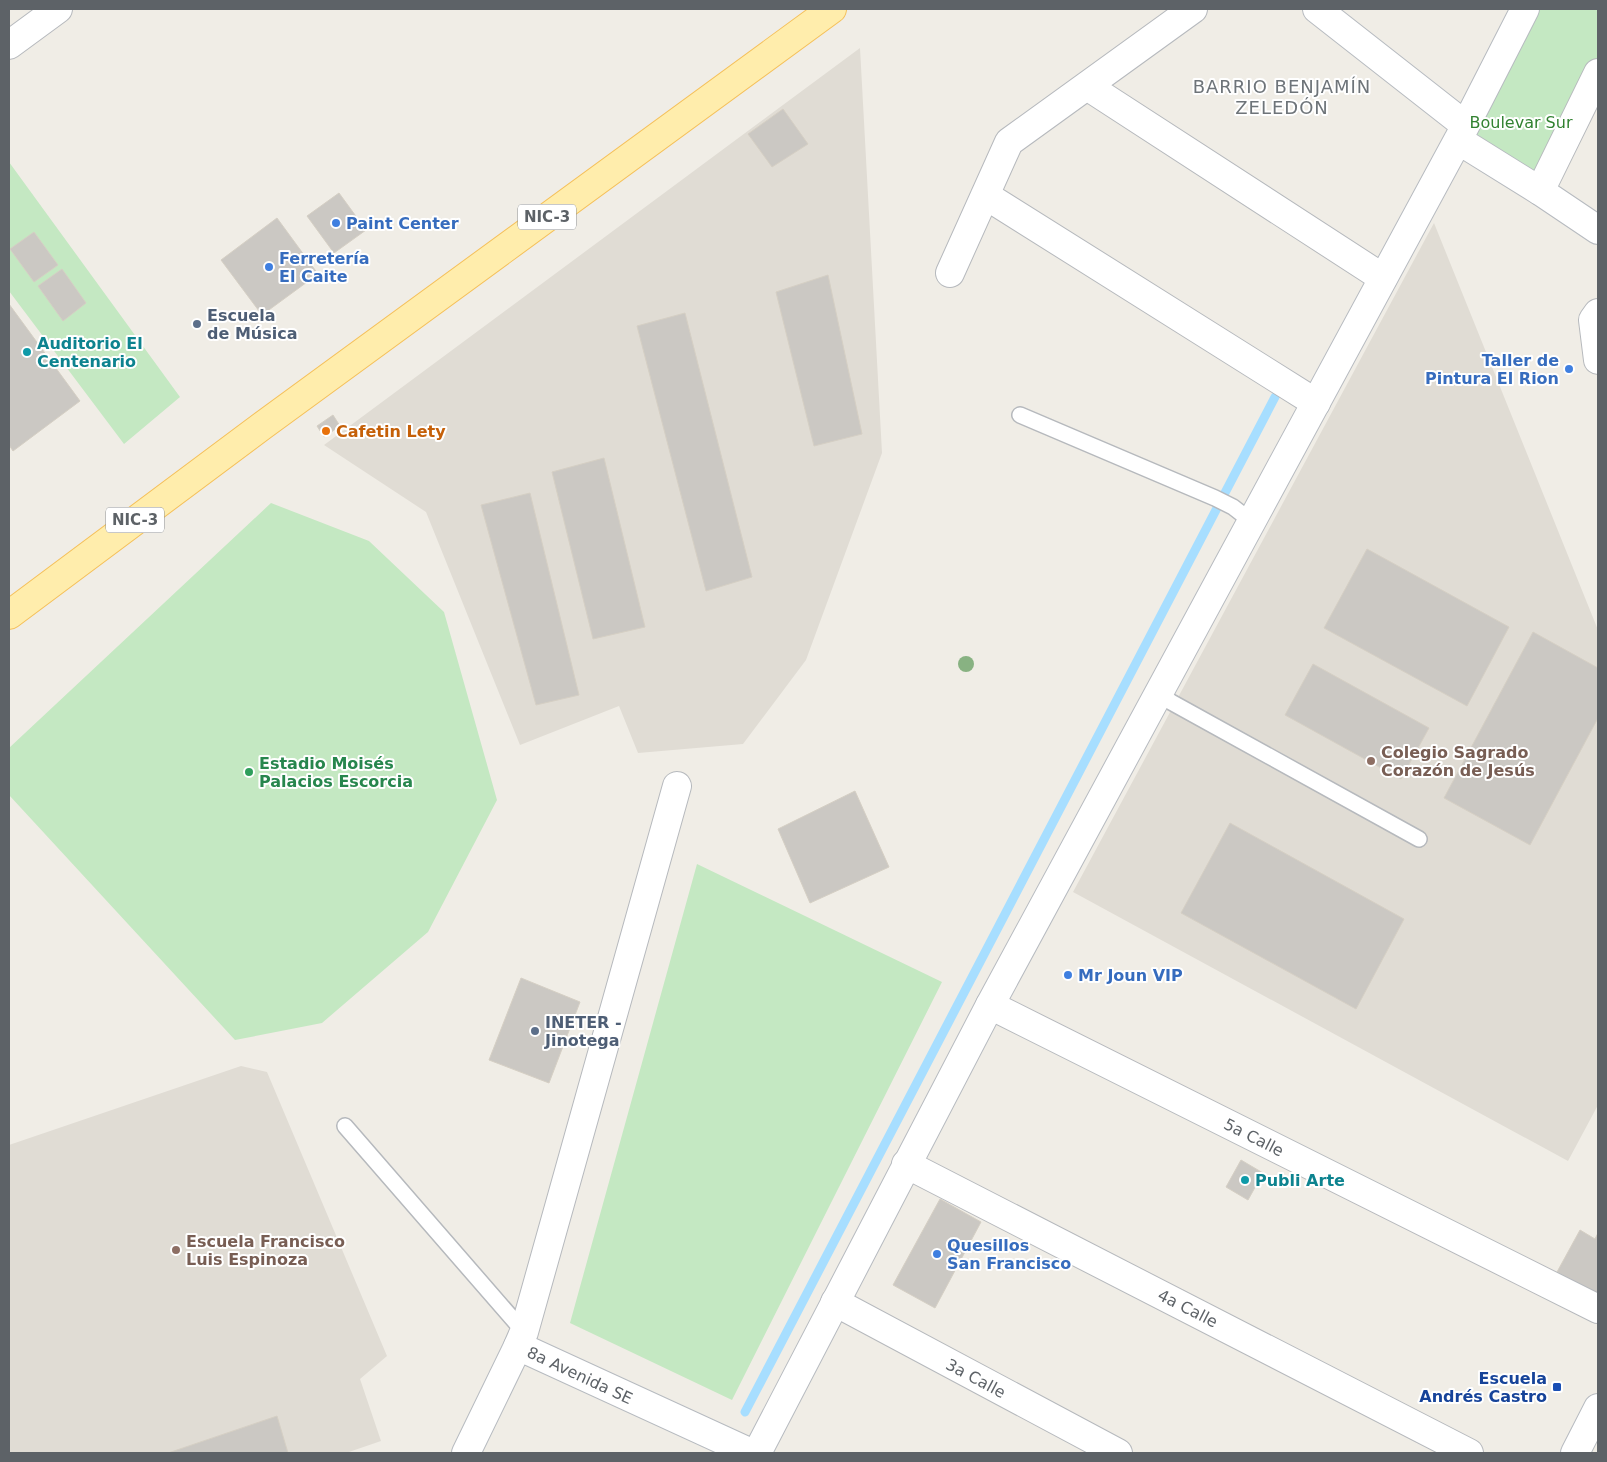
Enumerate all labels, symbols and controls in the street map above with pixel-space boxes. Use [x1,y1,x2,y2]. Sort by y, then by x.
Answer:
district label: BARRIO BENJAMÍN ZELEDÓN [1193,76,1371,118]
park label: Boulevar Sur [1469,113,1573,132]
road number: NIC-3 [518,204,576,230]
place label: Paint Center [346,214,459,233]
marker: Paint Center [330,217,342,229]
place label: Ferretería El Caite [279,249,369,286]
marker: Ferretería El Caite [263,261,275,273]
place label: Escuela de Música [207,306,297,343]
marker: Escuela de Música [191,318,203,330]
place label: Auditorio El Centenario [37,334,143,371]
marker: Auditorio El Centenario [21,346,33,358]
place label: Taller de Pintura El Rion [1425,351,1559,388]
marker: Taller de Pintura El Rion [1563,363,1575,375]
place label: Cafetin Lety [336,422,446,441]
marker: Cafetin Lety [320,425,332,437]
road number: NIC-3 [106,508,164,532]
place label: Colegio Sagrado Corazón de Jesús [1381,743,1535,780]
place label: Estadio Moisés Palacios Escorcia [259,754,413,791]
marker: Colegio Sagrado Corazón de Jesús [1365,755,1377,767]
marker: Estadio Moisés Palacios Escorcia [243,766,255,778]
place label: Mr Joun VIP [1078,966,1183,985]
marker: Mr Joun VIP [1062,969,1074,981]
place label: INETER - Jinotega [544,1013,622,1050]
marker: INETER - Jinotega [529,1025,541,1037]
street label: 5a Calle [1221,1114,1287,1161]
place label: Publi Arte [1255,1171,1345,1190]
marker: Publi Arte [1239,1174,1251,1186]
place label: Escuela Francisco Luis Espinoza [186,1232,345,1269]
place label: Quesillos San Francisco [947,1236,1071,1273]
marker: Escuela Francisco Luis Espinoza [170,1244,182,1256]
marker: Quesillos San Francisco [931,1248,943,1260]
street label: 4a Calle [1155,1285,1221,1332]
street label: 8a Avenida SE [524,1343,636,1408]
street label: 3a Calle [943,1355,1009,1402]
place label: Escuela Andrés Castro [1419,1369,1547,1406]
marker: Escuela Andrés Castro [1551,1381,1563,1393]

